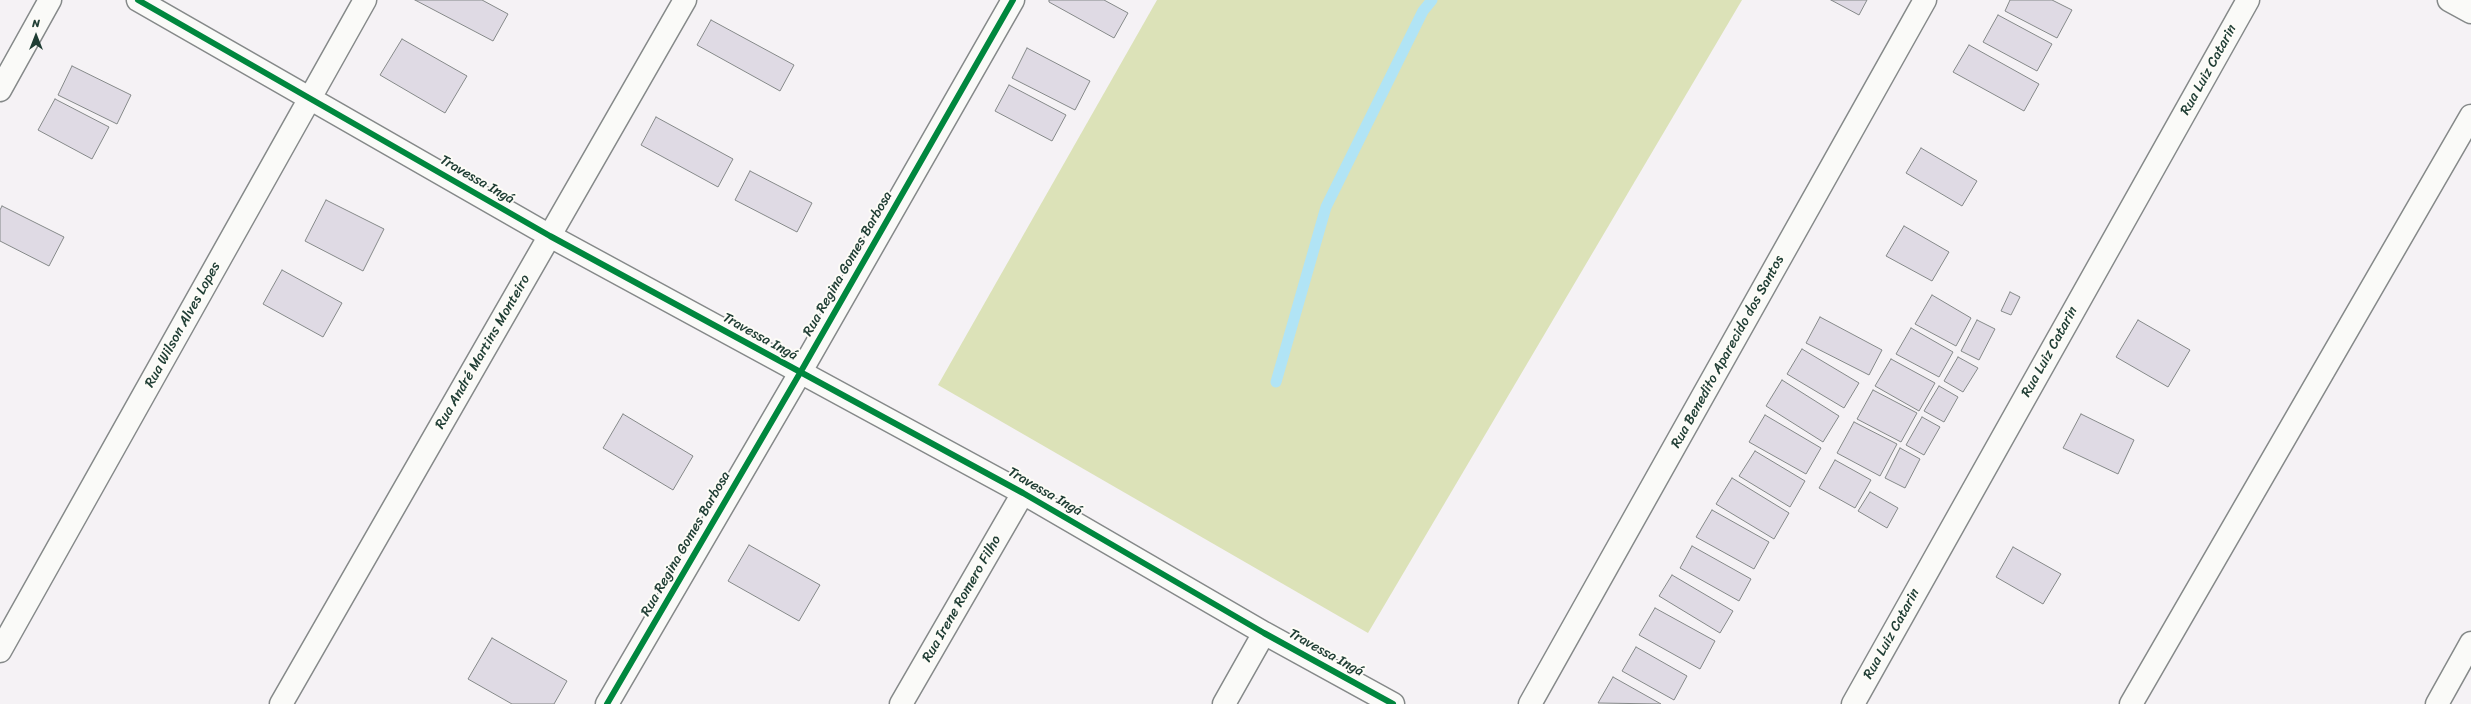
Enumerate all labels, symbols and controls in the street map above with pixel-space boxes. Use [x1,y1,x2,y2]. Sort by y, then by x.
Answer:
text: N [32,14,40,33]
north arrow [16,16,56,56]
street label: Rua Luiz Catarin [2177,22,2241,118]
street label: Travessa Ingá [437,152,517,208]
street label: Rua Regina Gomes Barbosa [800,189,896,339]
street label: Rua Benedito Aparecido dos Santos [1668,253,1788,451]
street label: Rua Wilson Alves Lopes [141,259,225,391]
street label: Rua André Martins Monteiro [432,272,534,432]
street label: Rua Luiz Catarin [2018,304,2082,400]
street label: Travessa Ingá [720,310,800,364]
street label: Travessa Ingá [1005,464,1085,520]
street label: Rua Regina Gomes Barbosa [638,469,734,619]
street label: Rua Irene Romero Filho [919,533,1005,665]
street label: Rua Luiz Catarin [1860,586,1924,682]
street label: Travessa Ingá [1286,626,1366,680]

